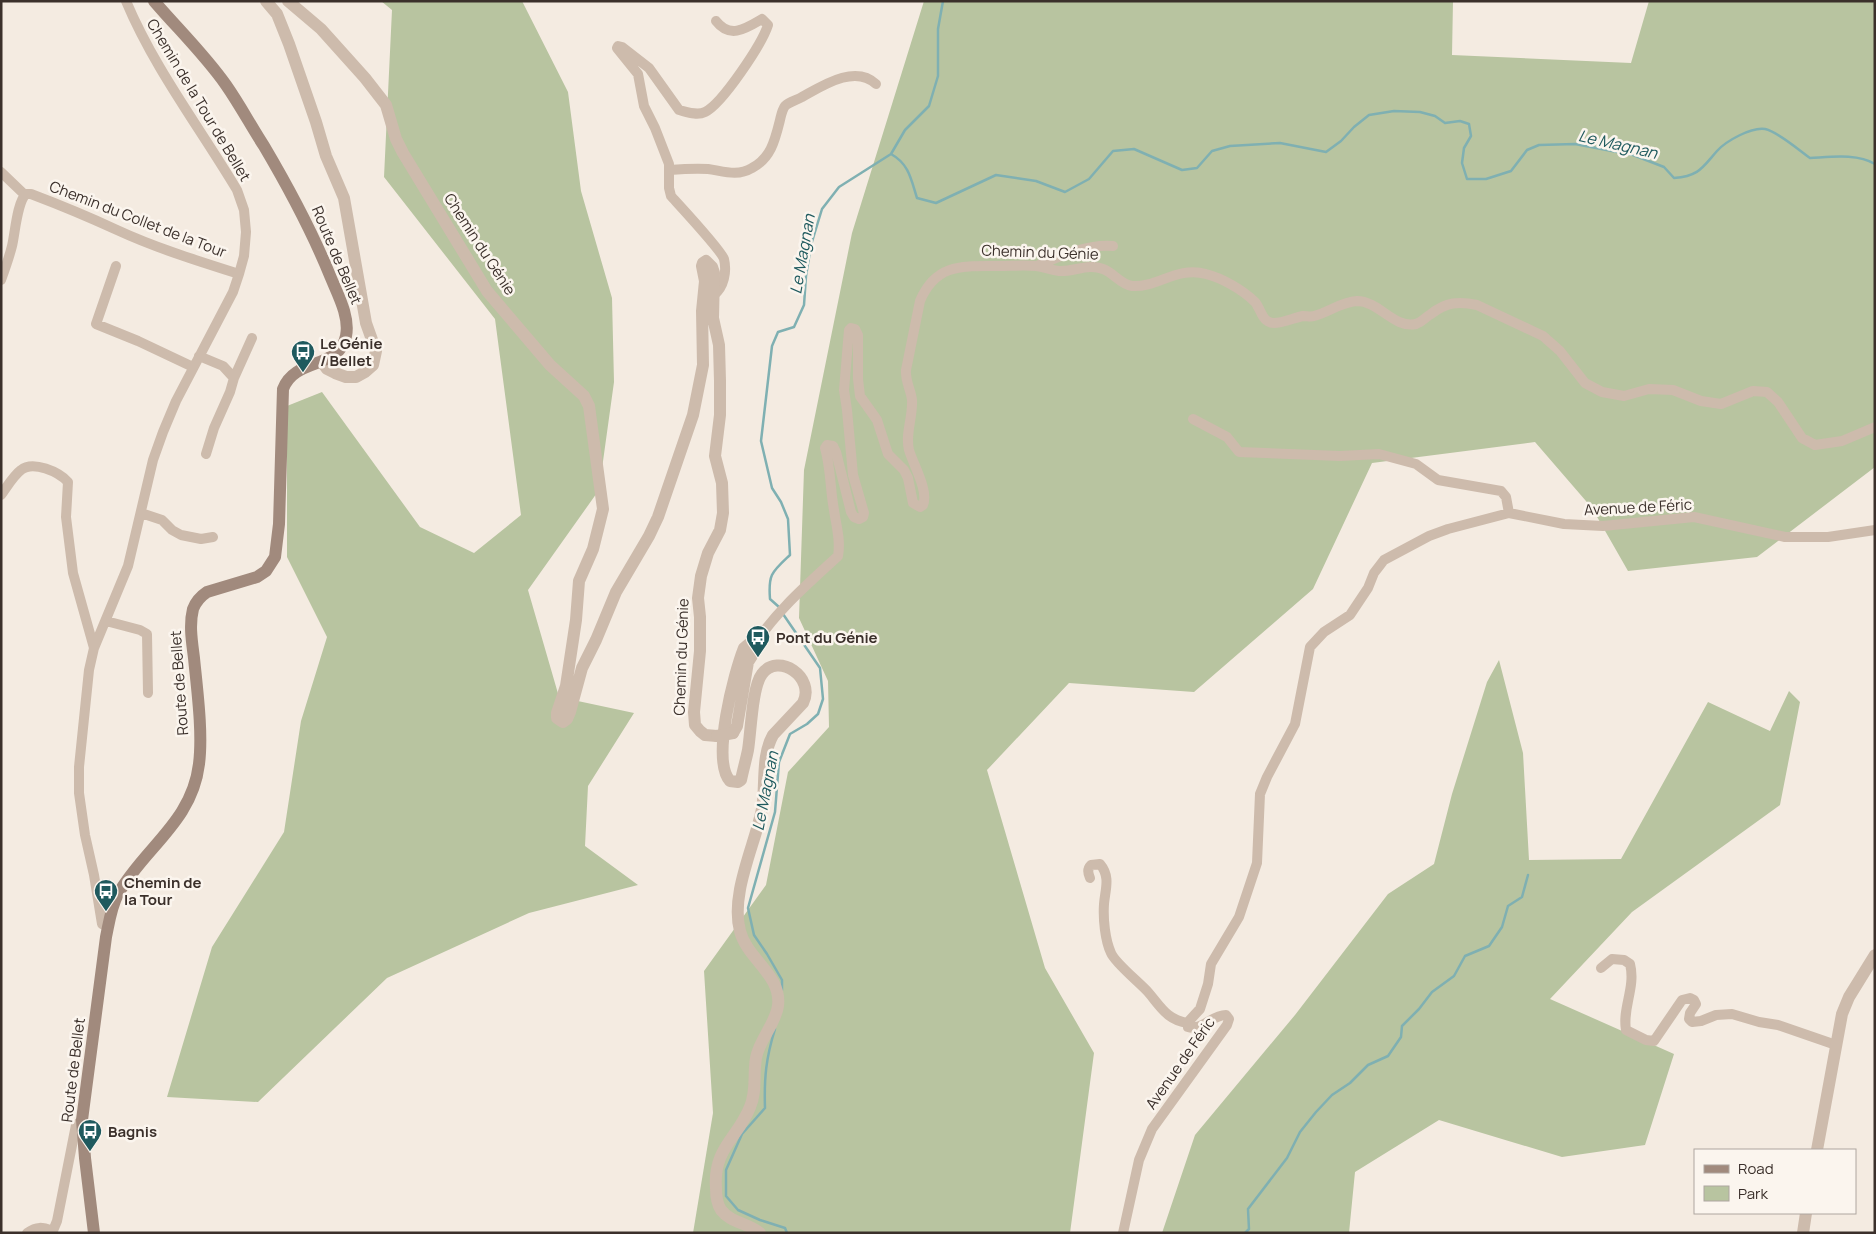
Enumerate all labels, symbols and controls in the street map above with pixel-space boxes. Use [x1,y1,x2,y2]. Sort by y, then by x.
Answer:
street label: Chemin de la Tour de Bellet [142,15,256,185]
water label: Le Magnan [1576,124,1660,164]
street label: Chemin du Collet de la Tour [47,176,230,263]
street label: Chemin du Génie [439,189,521,299]
street label: Route de Bellet [307,203,367,307]
water label: Le Magnan [784,212,820,296]
street label: Chemin du Génie [981,239,1099,265]
place label: Le Génie / Bellet [320,333,382,371]
bus stop icon: Le Génie / Bellet [290,339,316,373]
street label: Avenue de Féric [1583,494,1693,520]
street label: Chemin du Génie [668,598,694,716]
bus stop icon: Pont du Génie [745,624,771,658]
place label: Pont du Génie [776,627,878,648]
street label: Route de Bellet [165,630,193,736]
water label: Le Magnan [747,749,784,833]
place label: Chemin de la Tour [124,872,202,910]
bus stop icon: Chemin de la Tour [93,878,119,912]
street label: Avenue de Féric [1140,1013,1220,1113]
street label: Route de Bellet [56,1017,90,1123]
bus stop icon: Bagnis [77,1118,103,1152]
place label: Bagnis [108,1121,157,1142]
legend [1694,1149,1856,1214]
text: Road [1738,1158,1774,1179]
text: Park [1738,1183,1768,1204]

